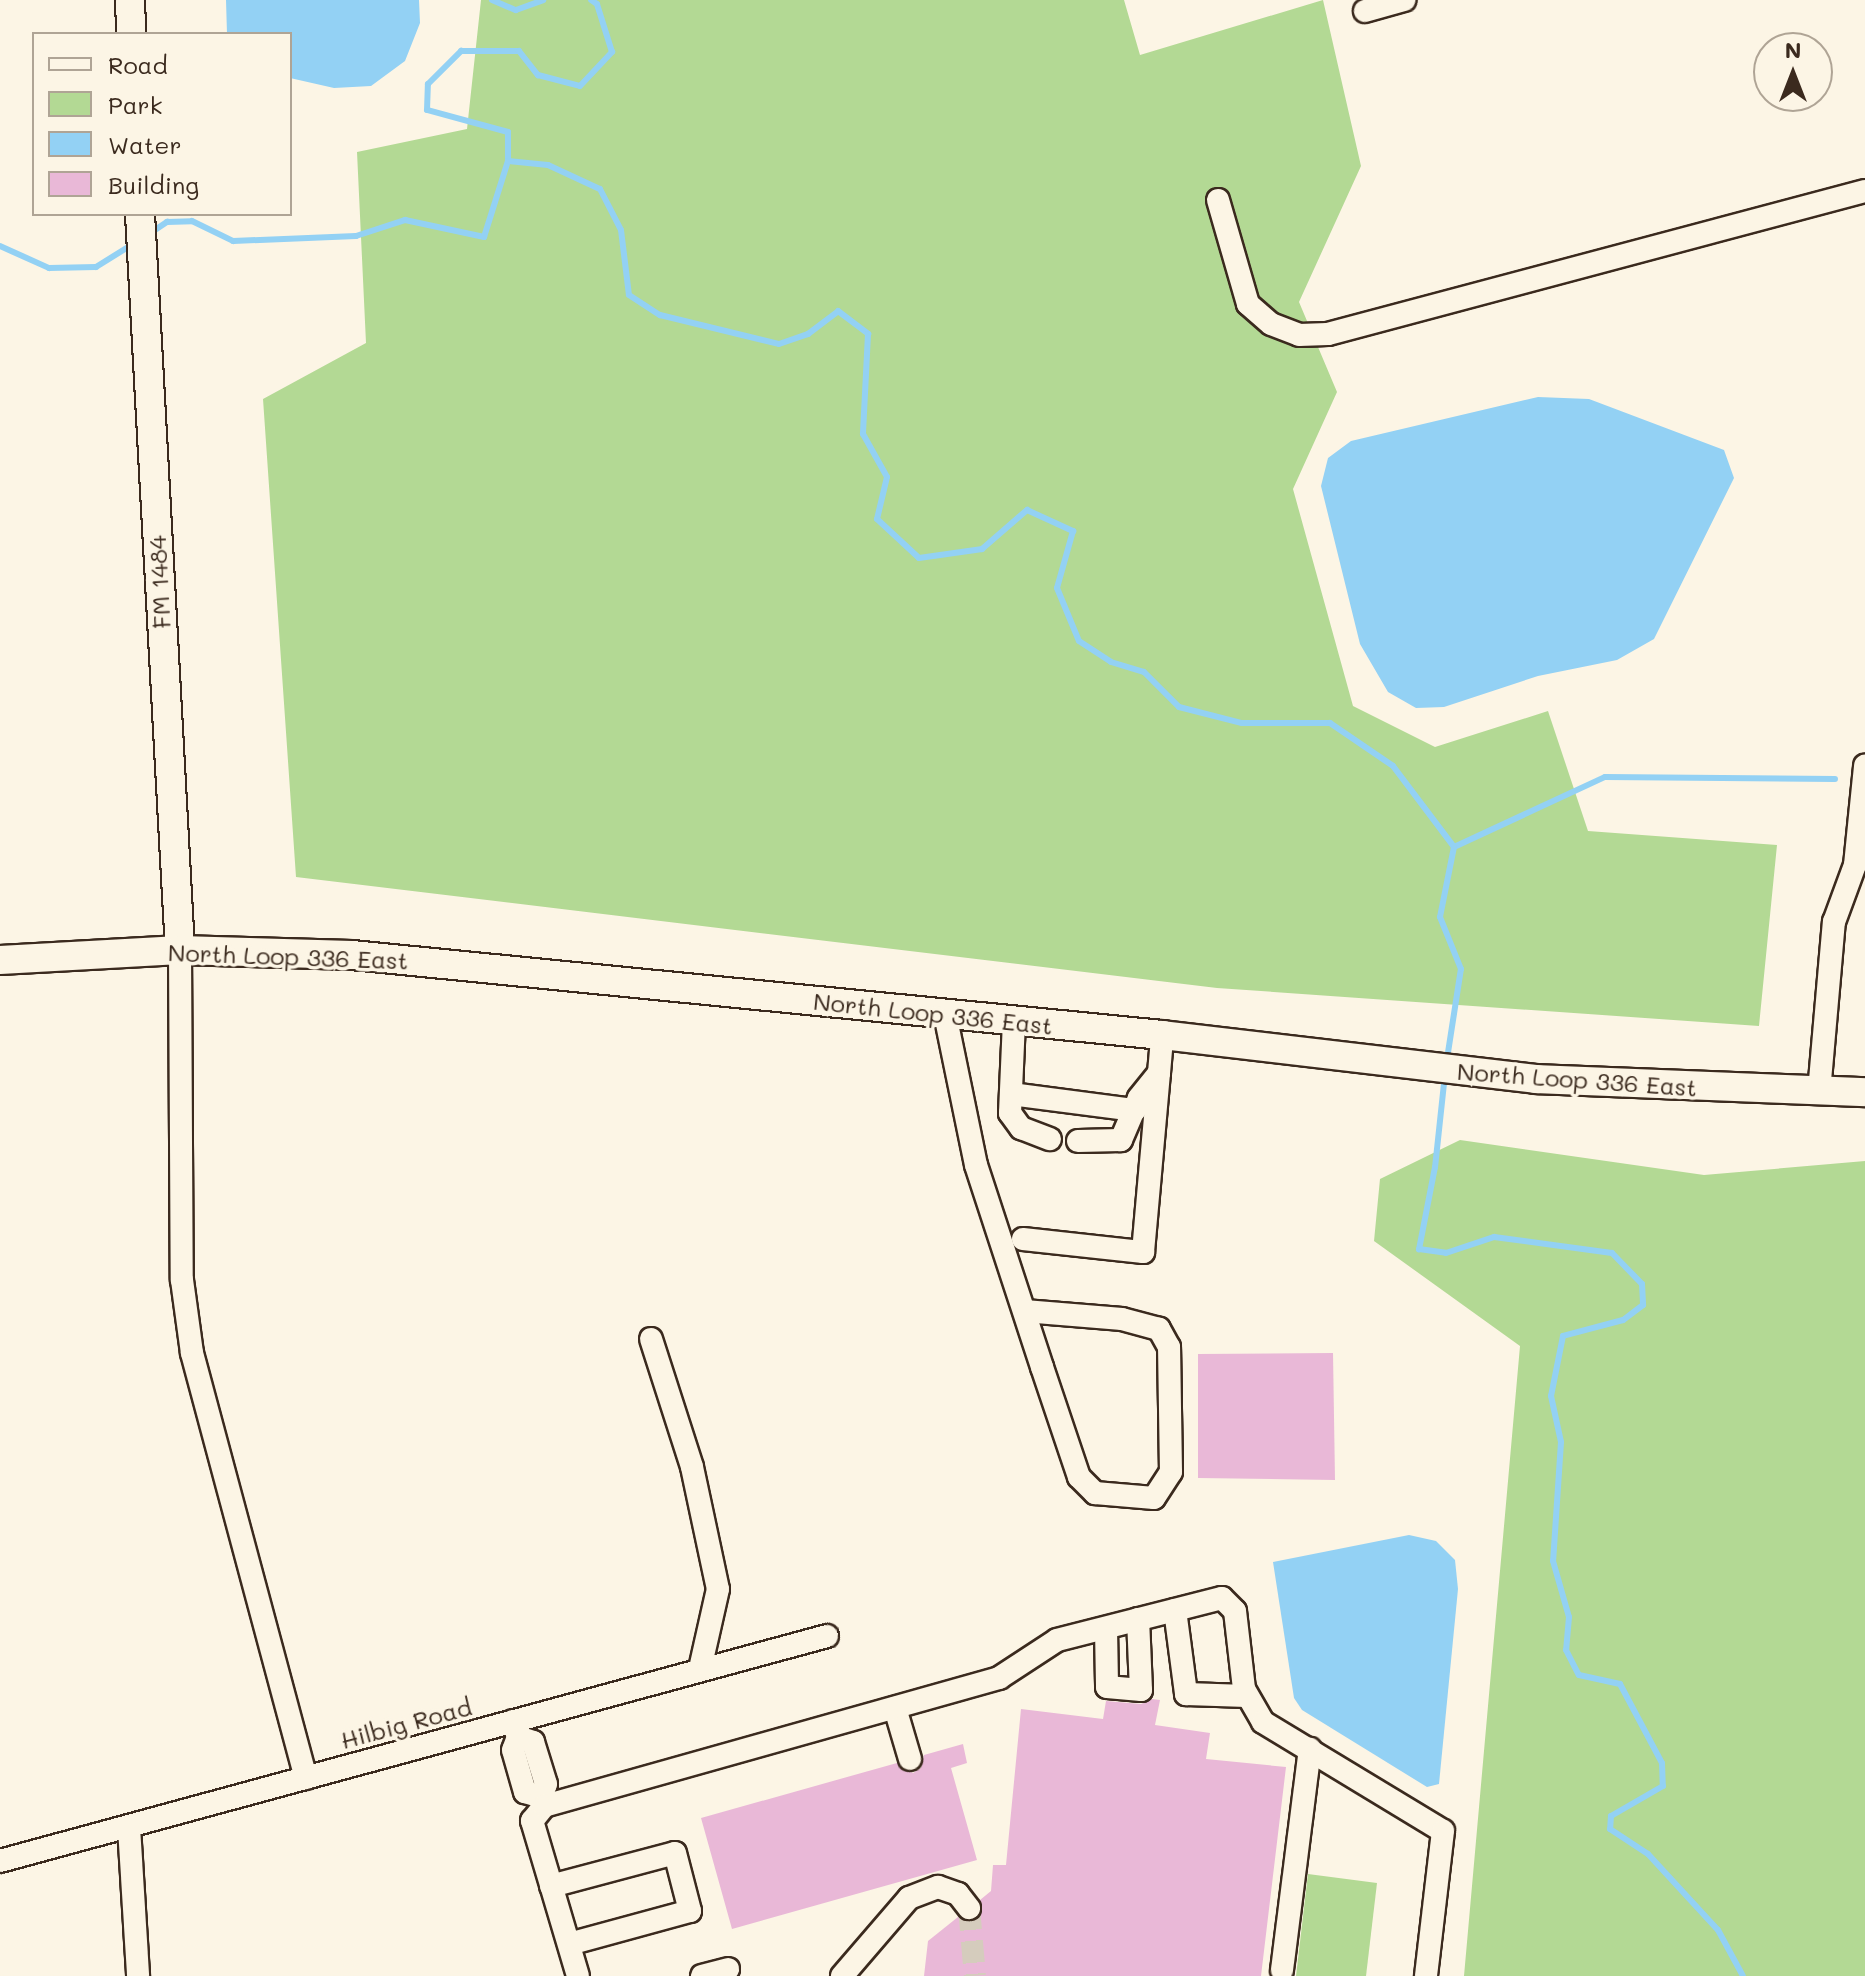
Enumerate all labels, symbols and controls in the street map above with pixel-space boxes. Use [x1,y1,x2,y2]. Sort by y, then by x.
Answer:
legend [32,32,292,216]
north arrow [1753,32,1833,112]
text: N [1785,35,1801,64]
text: Road [108,49,168,80]
text: Park [108,89,162,120]
text: Water [108,129,182,160]
text: Building [108,169,199,200]
street label: FM 1484 [142,534,176,630]
street label: North Loop 336 East [167,937,409,975]
street label: North Loop 336 East [812,986,1054,1040]
street label: North Loop 336 East [1456,1056,1698,1102]
street label: Hilbig Road [337,1692,475,1754]

